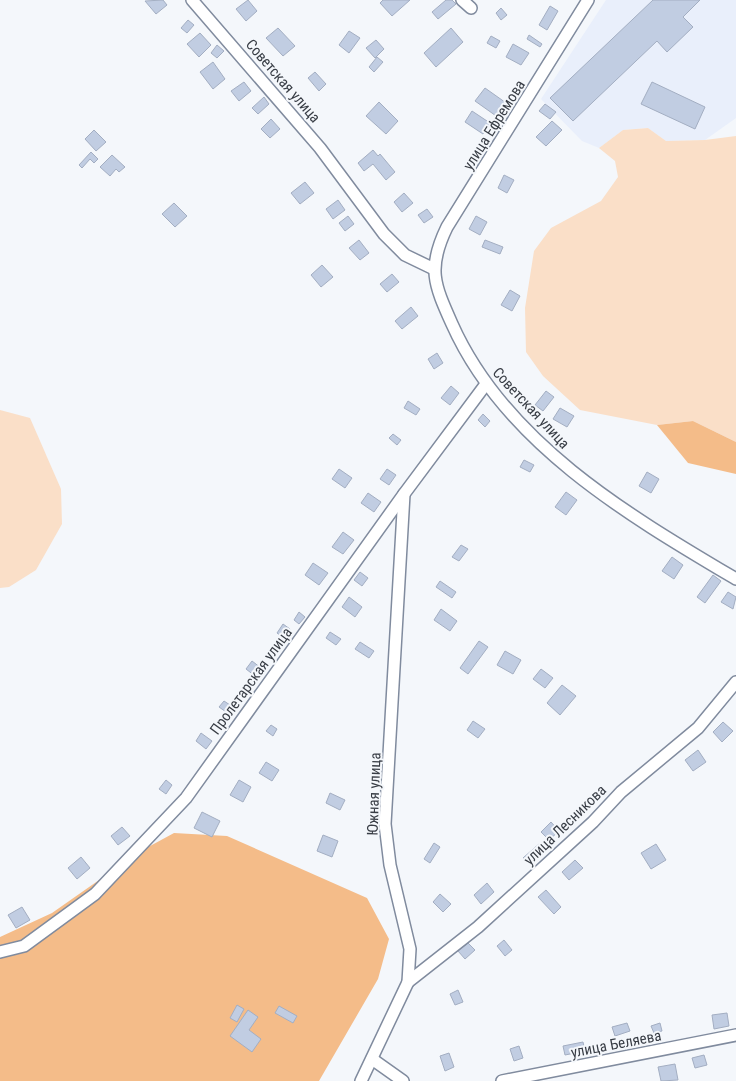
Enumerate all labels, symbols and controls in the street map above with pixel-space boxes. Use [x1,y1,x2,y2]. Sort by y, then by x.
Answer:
street label: Советская улица [242,36,324,126]
street label: улица Ефремова [459,77,529,173]
street label: Советская улица [489,364,573,452]
street label: Пролетарская улица [206,624,296,738]
street label: Южная улица [364,752,384,836]
street label: улица Лесникова [520,781,610,869]
street label: улица Беляева [569,1026,663,1062]

